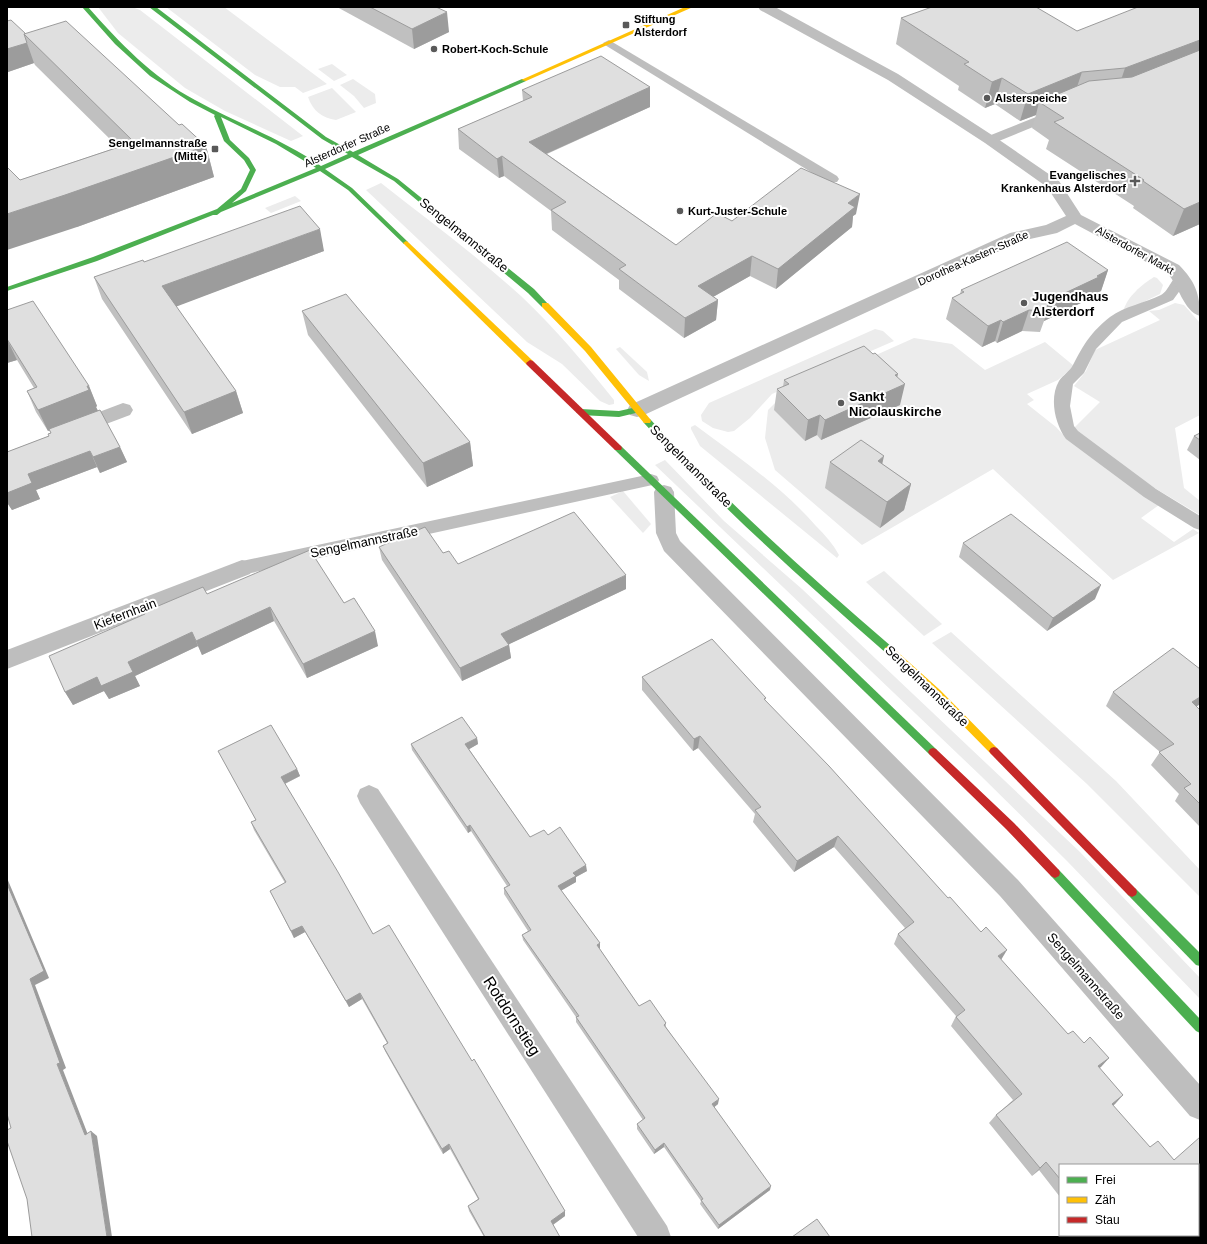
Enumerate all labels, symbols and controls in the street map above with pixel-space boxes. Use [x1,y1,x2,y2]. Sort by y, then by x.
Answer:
place label: Stiftung Alsterdorf [634,13,687,38]
marker: Stiftung Alsterdorf [621,20,631,30]
place label: Robert-Koch-Schule [442,43,548,55]
marker: Robert-Koch-Schule [429,44,439,54]
place label: Alsterspeiche [995,92,1067,104]
marker: Alsterspeiche [982,93,992,103]
street label: Alsterdorfer Straße [302,121,392,169]
place label: Sengelmannstraße (Mitte) [109,137,207,162]
marker: Sengelmannstraße (Mitte) [210,144,220,154]
place label: Evangelisches Krankenhaus Alsterdorf [1001,169,1126,194]
marker: Evangelisches Krankenhaus Alsterdorf [1129,175,1141,187]
street label: Sengelmannstraße [417,195,511,275]
place label: Kurt-Juster-Schule [688,205,787,217]
marker: Kurt-Juster-Schule [675,206,685,216]
street label: Alsterdorfer Markt [1094,224,1176,276]
street label: Dorothea-Kasten-Straße [916,228,1030,288]
place label: Jugendhaus Alsterdorf [1032,289,1109,319]
marker: Jugendhaus Alsterdorf [1019,298,1029,308]
place label: Sankt Nicolauskirche [849,389,942,419]
marker: Sankt Nicolauskirche [836,398,846,408]
street label: Sengelmannstraße [647,422,735,510]
street label: Sengelmannstraße [309,523,419,561]
street label: Kiefernhain [92,595,158,633]
street label: Sengelmannstraße [882,642,972,730]
street label: Sengelmannstraße [1044,930,1128,1022]
street label: Rotdornstieg [480,973,544,1059]
legend [1059,1164,1199,1236]
text: Frei [1095,1173,1116,1187]
text: Zäh [1095,1193,1116,1207]
text: Stau [1095,1213,1120,1227]

